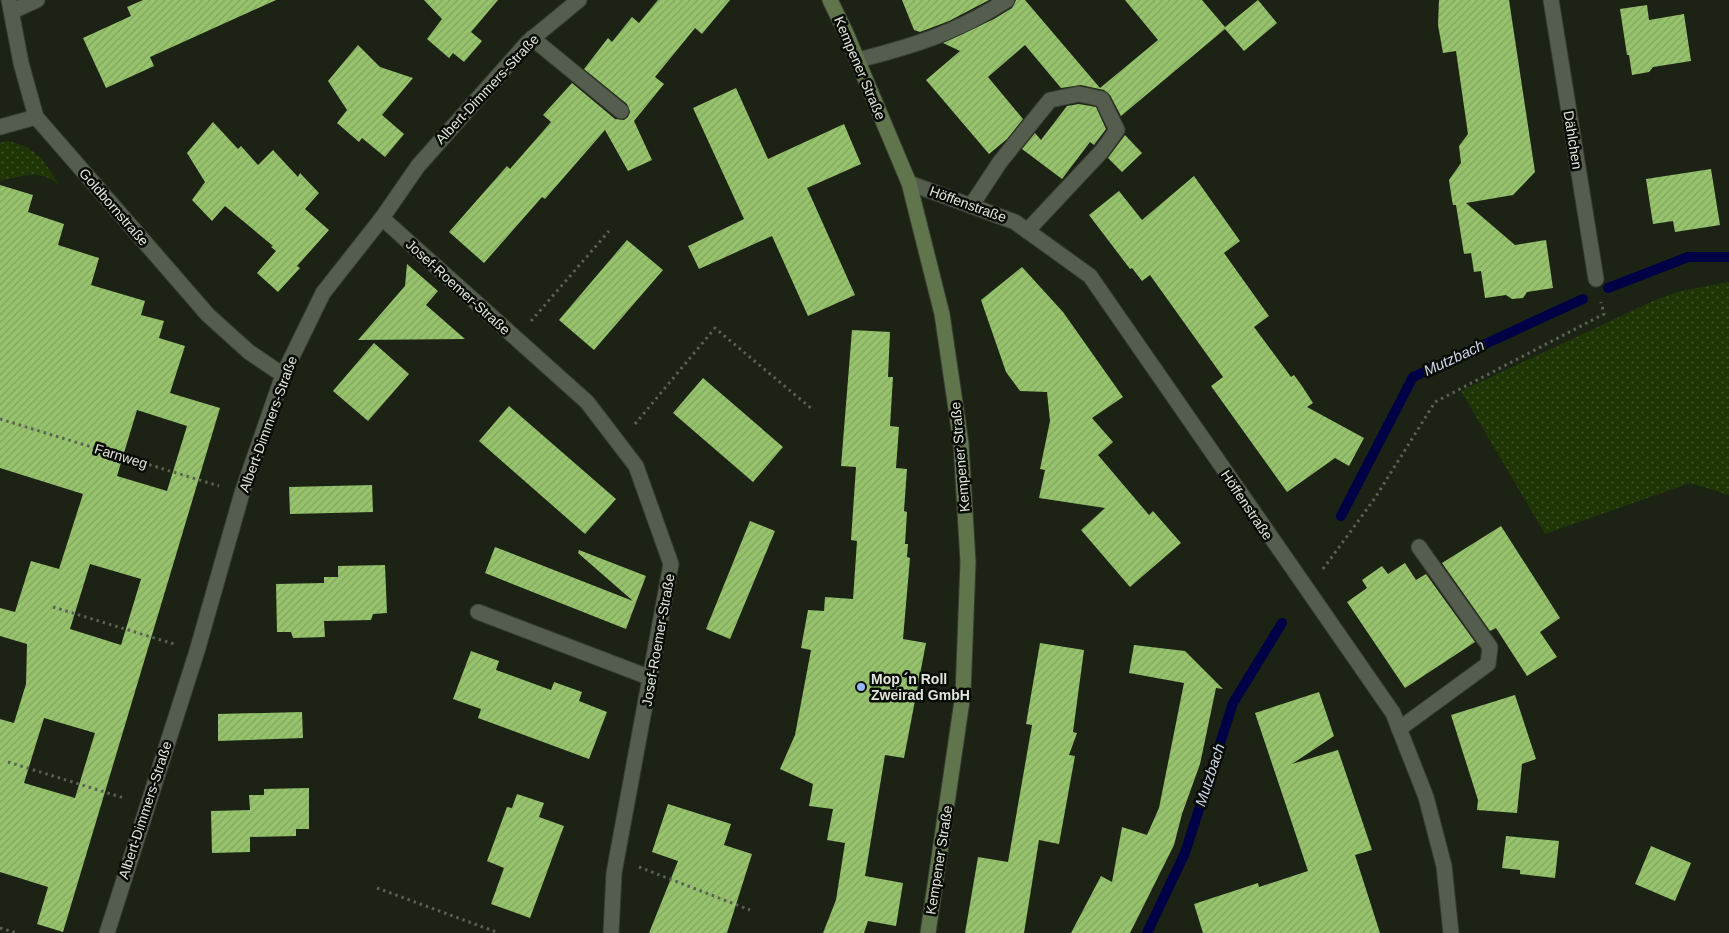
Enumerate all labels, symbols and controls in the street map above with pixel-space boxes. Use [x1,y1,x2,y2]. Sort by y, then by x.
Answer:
street label: Kempener Straße [831,14,889,122]
street label: Albert-Dimmers-Straße [432,31,542,147]
street label: Dählchen [1560,110,1586,170]
street label: Goldbornstraße [76,165,152,249]
street label: Höffenstraße [927,183,1009,225]
street label: Josef-Roemer-Straße [403,236,514,338]
water label: Mutzbach [1421,336,1487,379]
street label: Albert-Dimmers-Straße [236,353,300,494]
street label: Kempener Straße [947,401,973,513]
street label: Farnweg [93,440,149,472]
street label: Höffenstraße [1218,467,1276,543]
street label: Josef-Roemer-Straße [638,572,678,708]
place label: Mop ´n Roll Zweirad GmbH [871,671,970,703]
marker: Mop ´n Roll Zweirad GmbH [855,681,867,693]
street label: Albert-Dimmers-Straße [115,739,175,881]
water label: Mutzbach [1191,741,1228,808]
street label: Kempener Straße [922,804,956,916]

